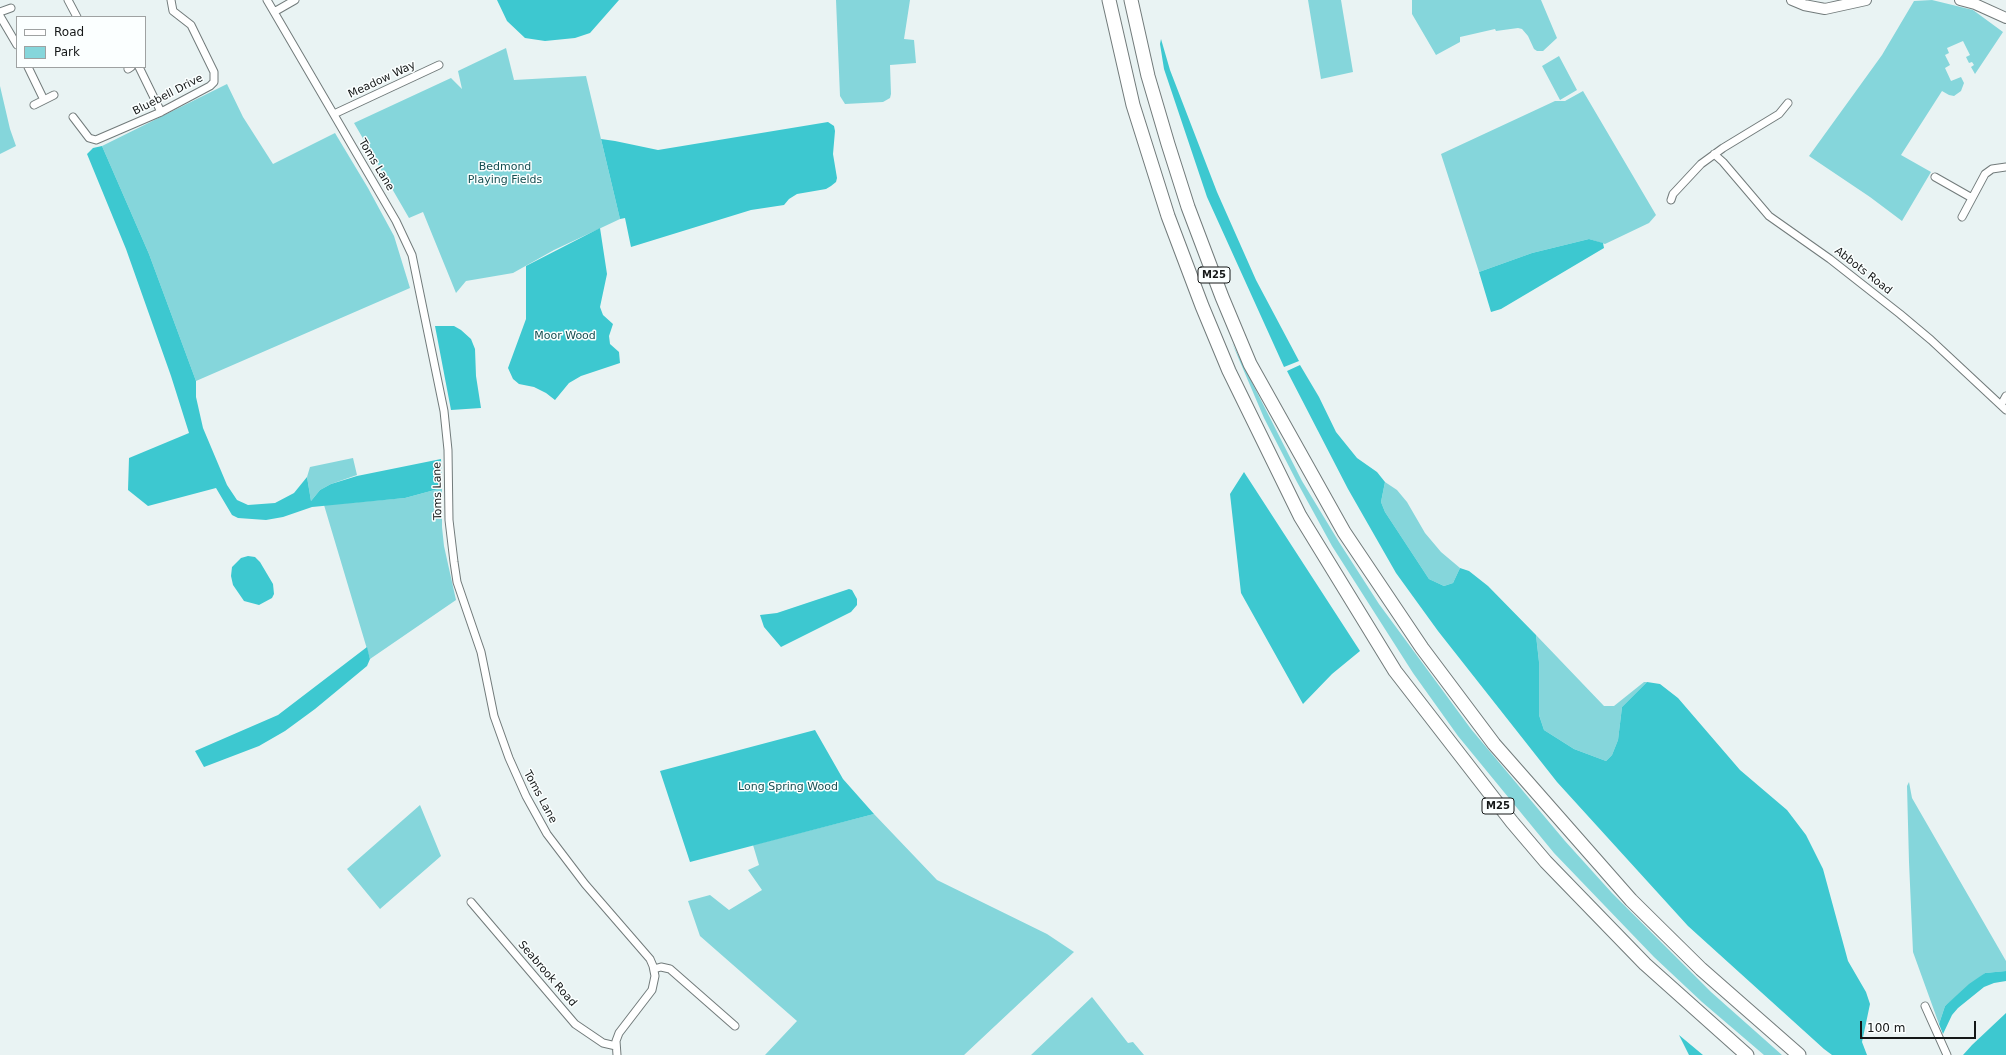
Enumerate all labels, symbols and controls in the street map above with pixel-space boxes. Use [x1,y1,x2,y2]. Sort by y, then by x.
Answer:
legend [16,16,146,68]
text: Road [54,25,84,39]
text: Park [54,45,80,59]
street label: Meadow Way [346,59,418,101]
street label: Bluebell Drive [131,72,205,118]
street label: Toms Lane [355,137,397,193]
park label: Bedmond Playing Fields [468,160,542,186]
street label: Abbots Road [1832,244,1894,298]
road number: M25 [1198,267,1230,283]
park label: Moor Wood [534,329,596,343]
street label: Toms Lane [431,462,445,520]
street label: Toms Lane [521,768,559,826]
park label: Long Spring Wood [738,780,838,794]
road number: M25 [1482,798,1514,814]
street label: Seabrook Road [515,938,579,1010]
scale bar [1862,1013,1978,1039]
text: 100 m [1867,1021,1905,1035]

